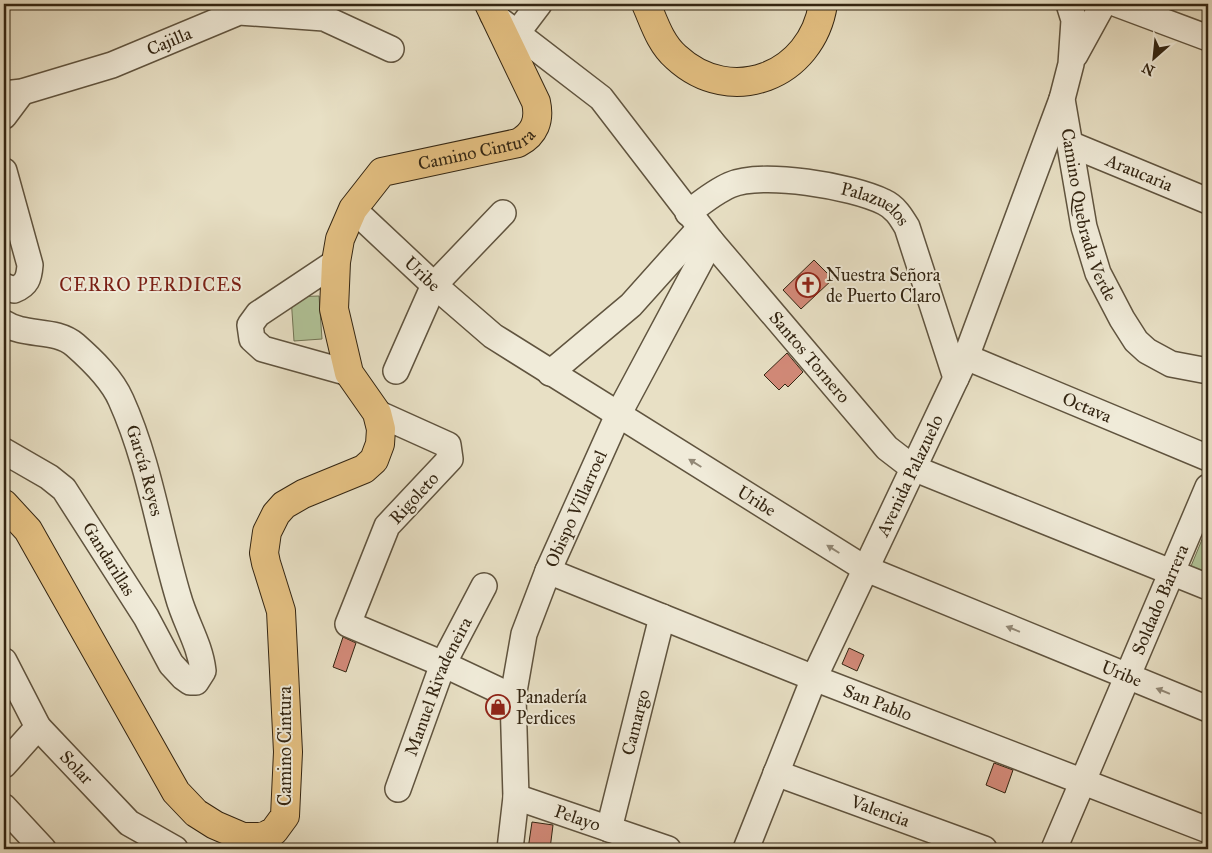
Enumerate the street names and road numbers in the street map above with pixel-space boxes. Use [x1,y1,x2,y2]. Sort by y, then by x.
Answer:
street label: Cajilla [143,22,195,60]
street label: Camino Cintura [416,124,540,175]
street label: Camino Quebrada Verde [1056,127,1122,305]
street label: Araucaria [1102,149,1177,196]
street label: Palazuelos [839,178,914,230]
street label: Uribe [400,252,445,296]
street label: Santos Tornero [765,307,855,407]
street label: Octava [1059,387,1115,428]
street label: Avenida Palazuelo [871,411,948,541]
street label: García Reyes [121,422,168,518]
street label: Obispo Villarroel [540,447,612,571]
street label: Rigoleto [384,467,444,529]
street label: Uribe [733,480,780,521]
street label: Gandarillas [78,518,140,600]
street label: Soldado Barrera [1127,541,1193,658]
street label: Manuel Rivadeneira [400,613,477,759]
street label: Uribe [1098,655,1145,692]
street label: San Pablo [840,679,915,726]
street label: Camino Cintura [274,686,296,806]
street label: Camargo [617,687,654,757]
street label: Solar [55,746,98,789]
street label: Valencia [847,790,913,832]
street label: Pelayo [552,800,603,836]

